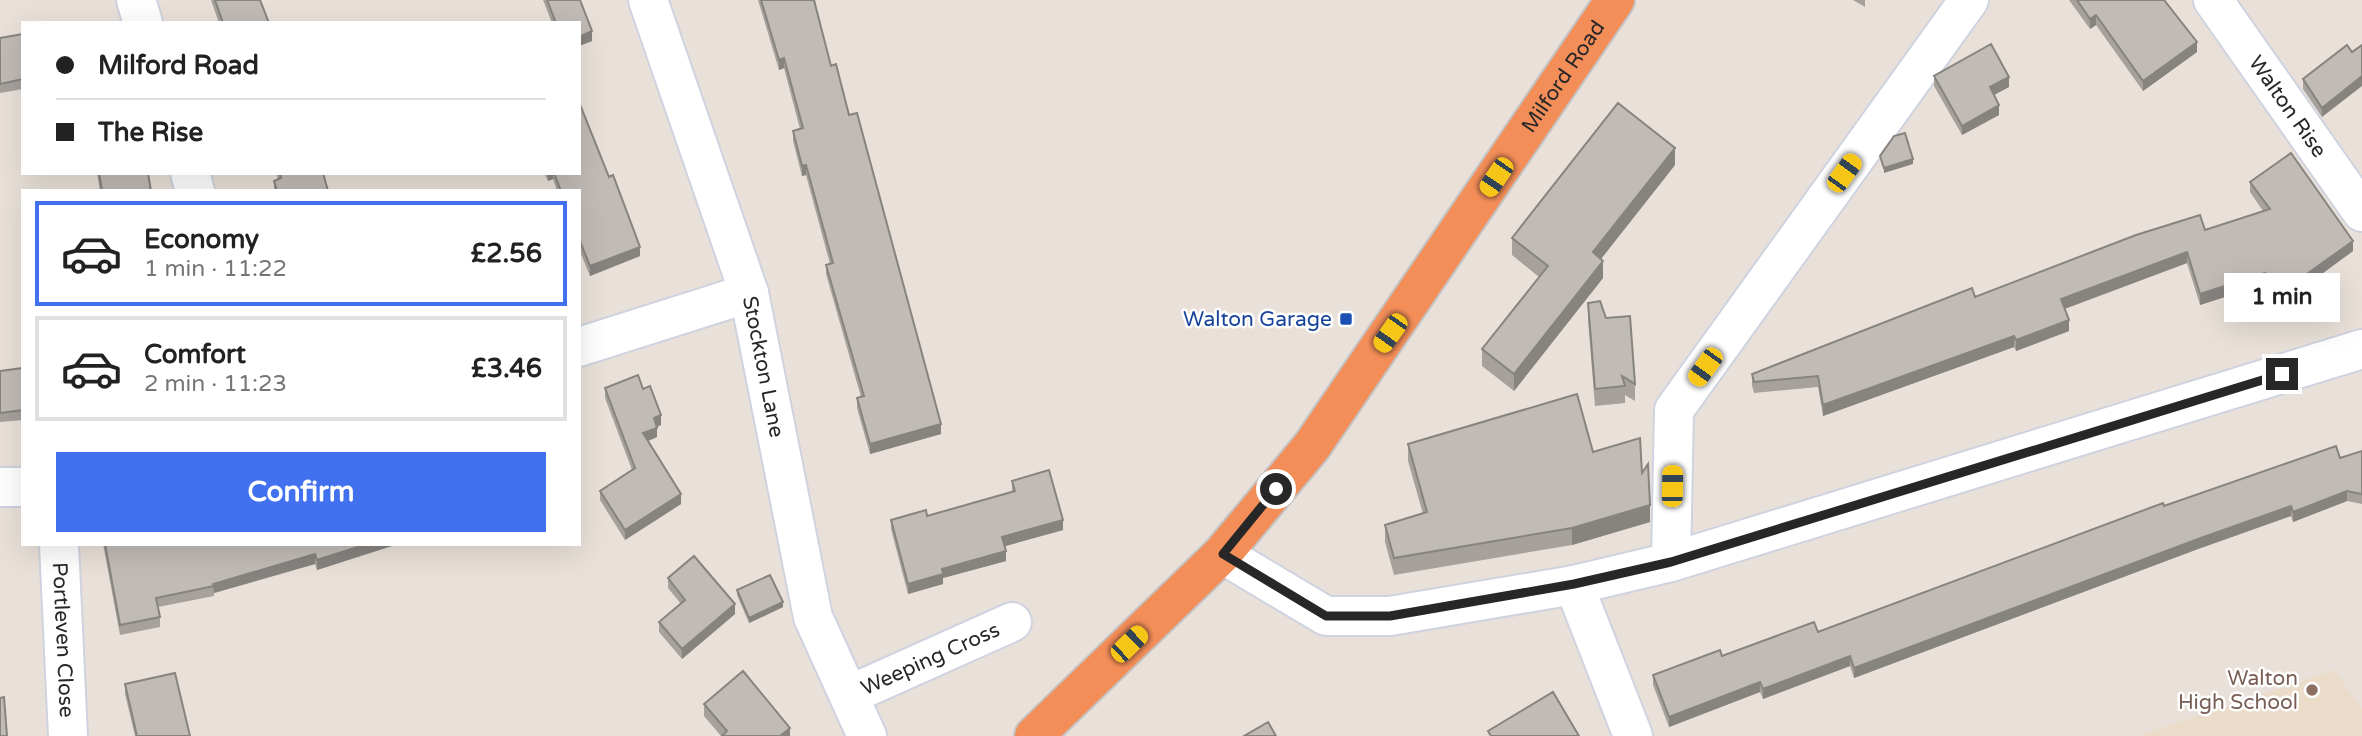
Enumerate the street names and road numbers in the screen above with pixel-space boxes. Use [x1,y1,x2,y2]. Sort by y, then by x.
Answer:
street label: Milford Road [1517,16,1610,138]
street label: Walton Rise [2243,51,2332,162]
street label: Stockton Lane [737,294,789,440]
street label: Portleven Close [47,562,79,718]
street label: Weeping Cross [857,617,1004,701]

